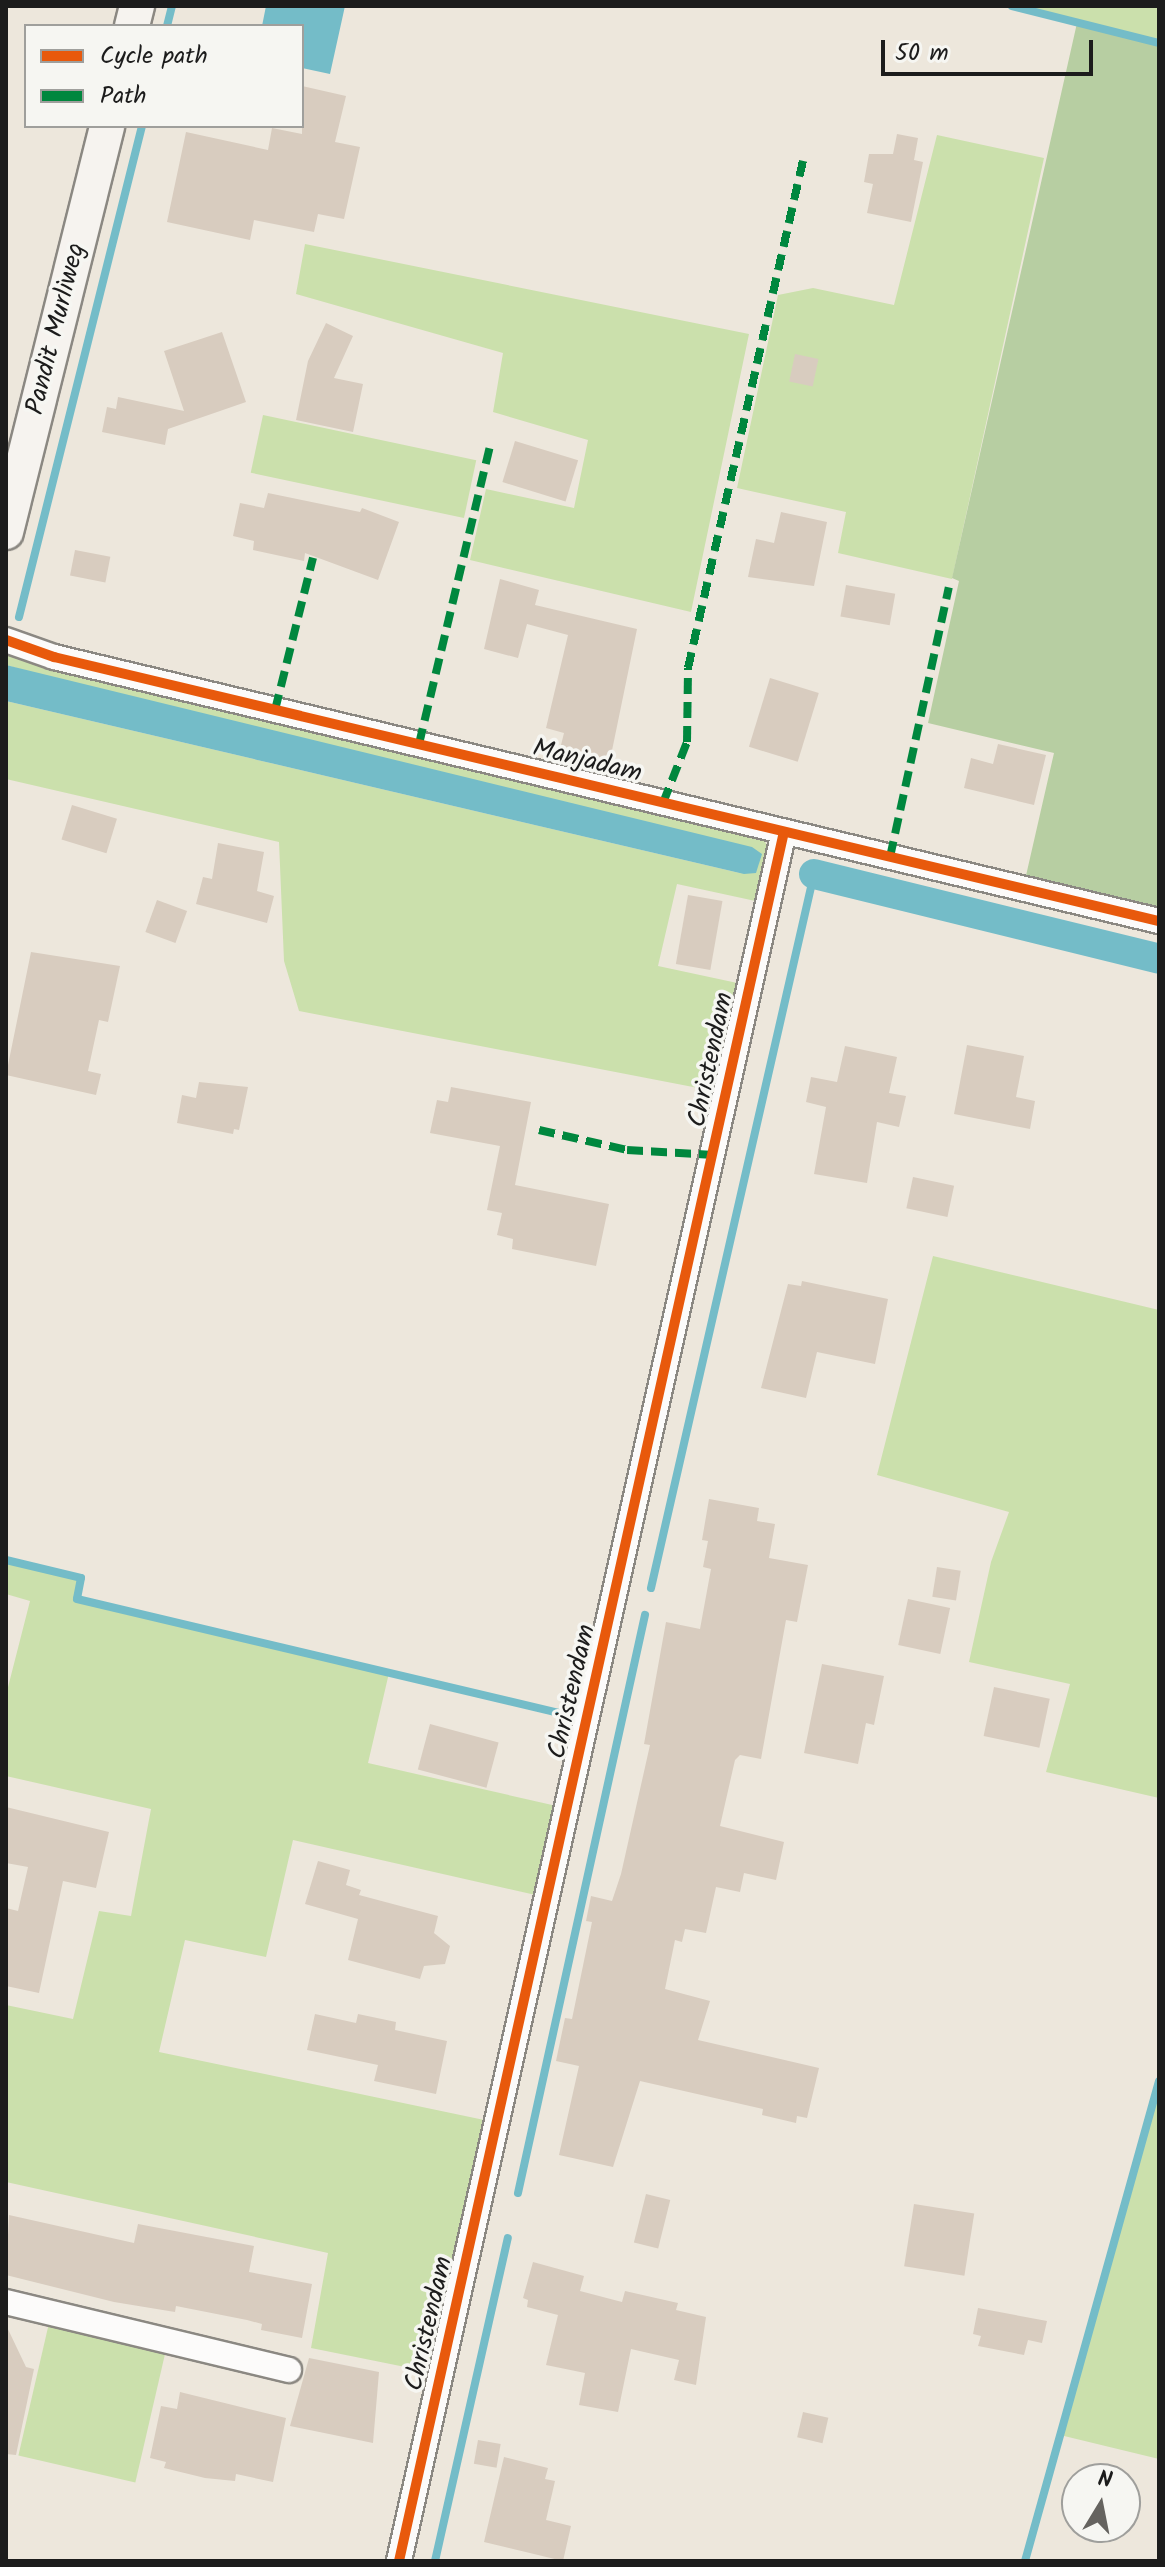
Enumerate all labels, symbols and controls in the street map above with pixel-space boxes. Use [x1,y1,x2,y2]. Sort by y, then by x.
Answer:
legend [24,24,304,128]
scale bar [885,24,1097,74]
text: 50 m [895,34,949,73]
text: Cycle path [100,37,208,76]
text: Path [100,77,146,116]
street label: Pandit Murliweg [21,240,93,418]
street label: Manjadam [529,733,645,791]
street label: Christendam [683,990,741,1130]
street label: Christendam [542,1622,604,1762]
street label: Christendam [399,2254,461,2394]
text: N [1095,2462,1115,2499]
north arrow [1061,2463,1141,2543]

